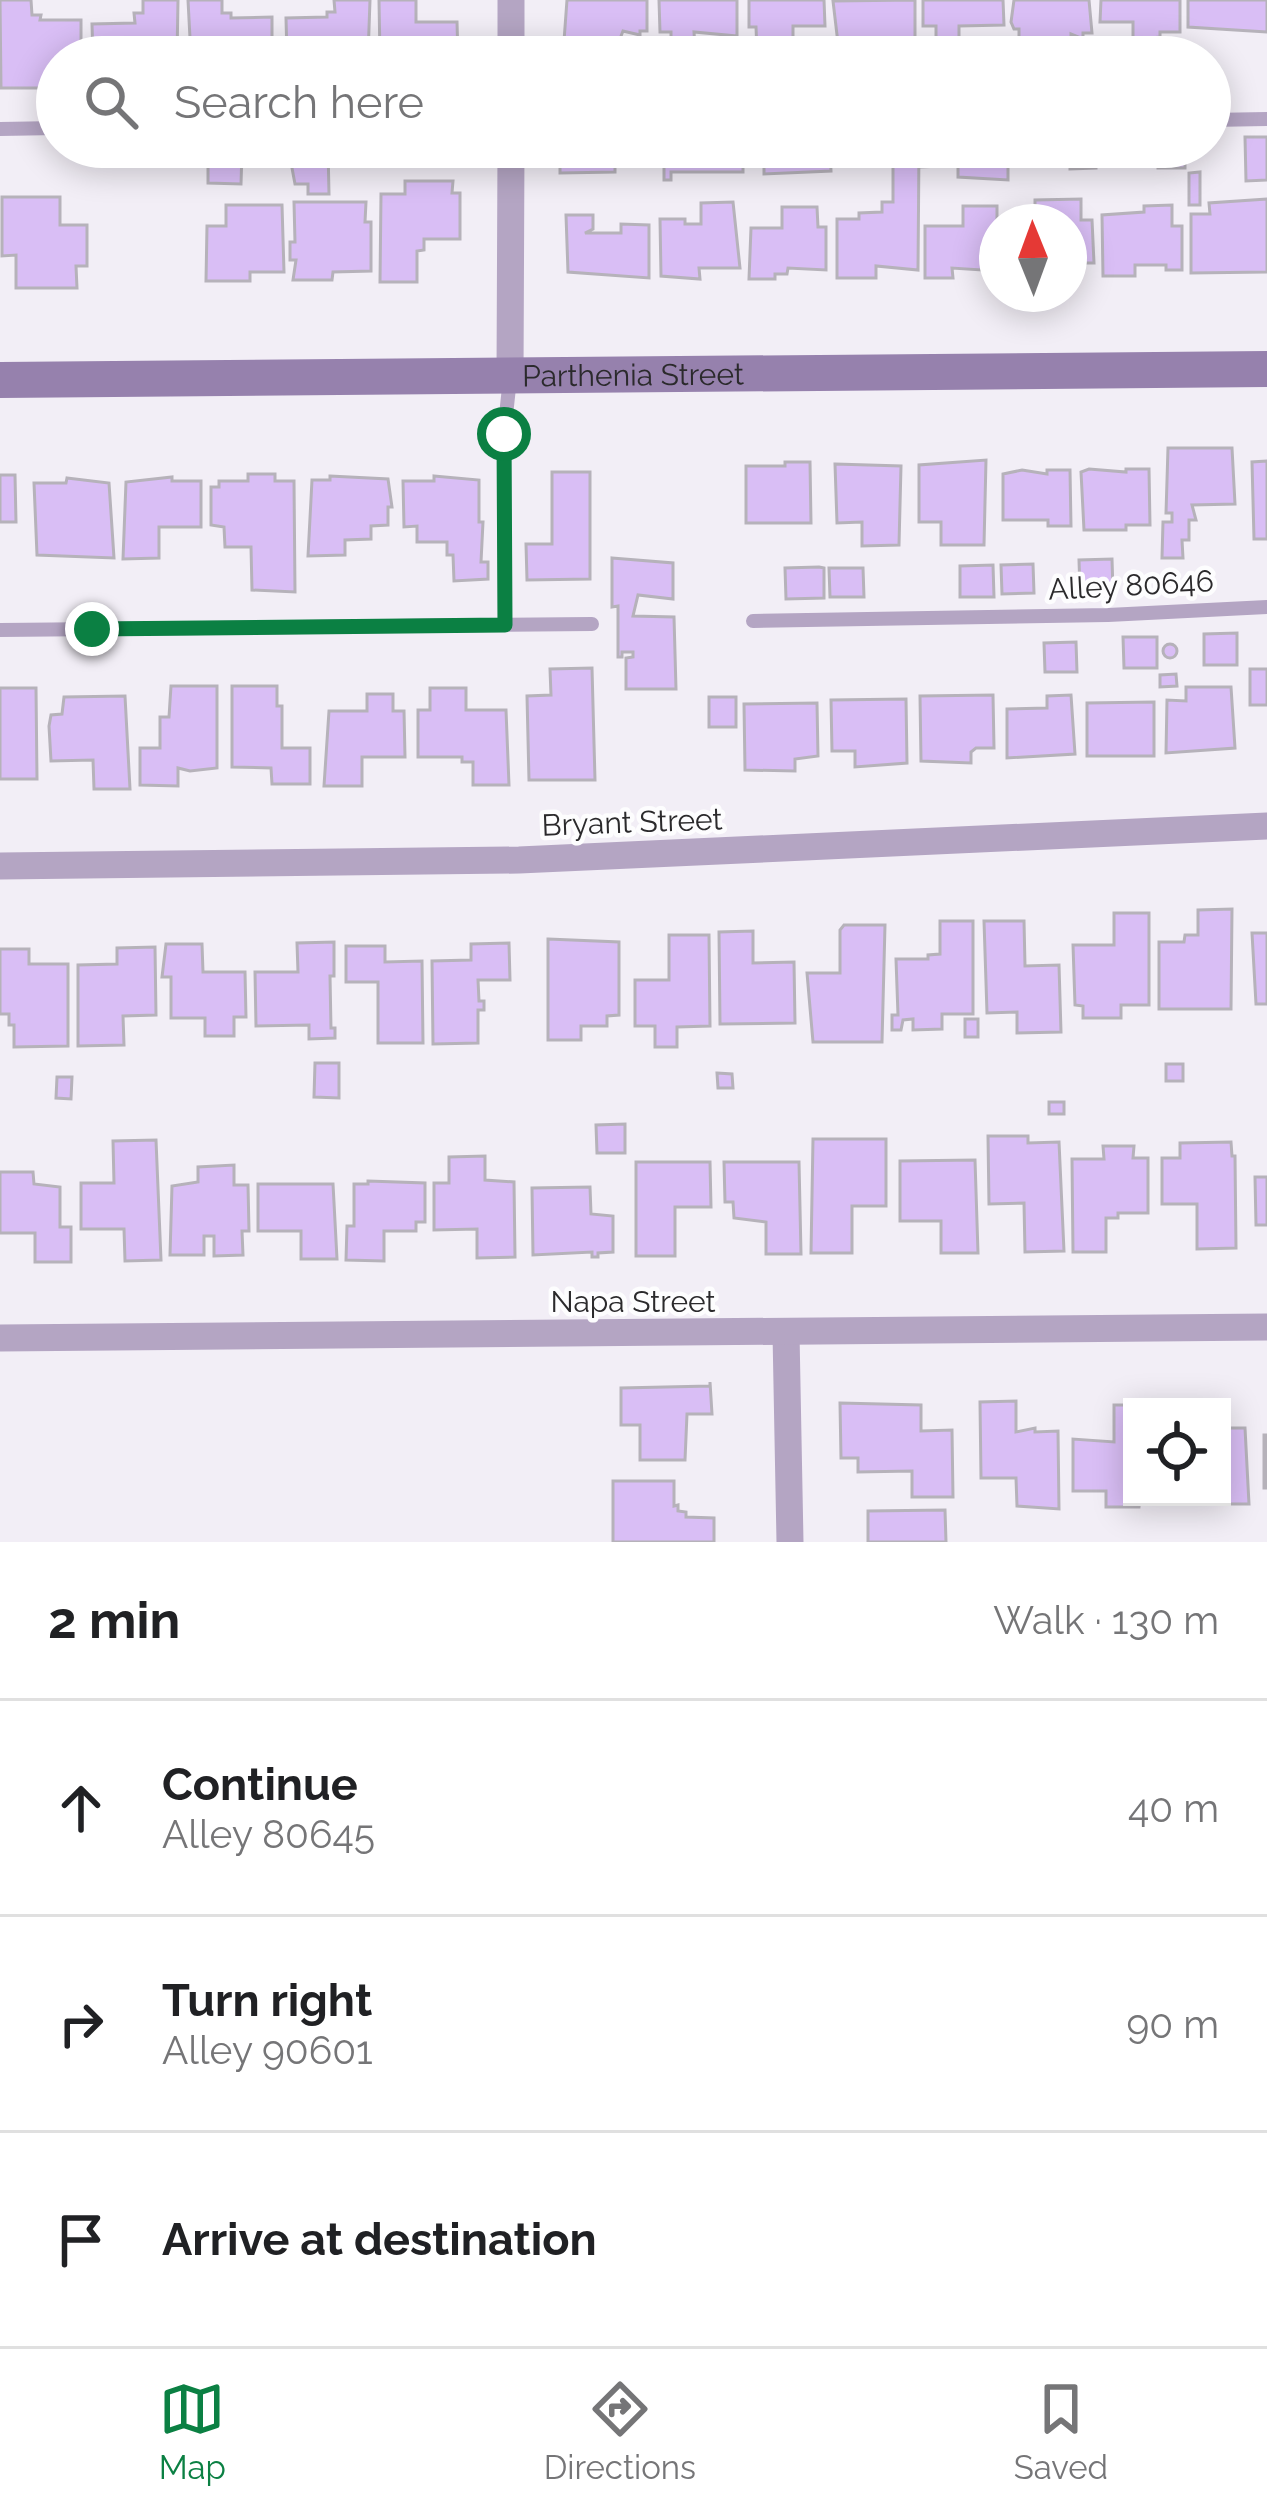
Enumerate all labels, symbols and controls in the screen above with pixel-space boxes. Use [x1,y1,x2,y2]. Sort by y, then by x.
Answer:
search box [36,36,1231,168]
icon: search [78,69,144,135]
text: Search here [174,76,424,129]
north arrow [979,204,1087,312]
street label: Parthenia Street [522,356,744,393]
route start [477,407,531,461]
street label: Alley 80646 [1047,563,1215,607]
route end [65,602,119,656]
street label: Bryant Street [541,801,723,843]
street label: Napa Street [550,1284,716,1319]
map controls [1123,1398,1231,1506]
button: locate [1123,1398,1231,1506]
text: 2 min [48,1590,180,1650]
text: Walk · 130 m [993,1597,1219,1643]
text: Continue [162,1758,358,1811]
icon: ahead [48,1775,114,1841]
text: 40 m [1128,1785,1219,1831]
text: Alley 80645 [162,1811,375,1857]
text: Turn right [162,1974,372,2027]
icon: right [48,1991,114,2057]
text: 90 m [1126,2001,1219,2047]
text: Alley 90601 [162,2027,373,2073]
icon: arrive [48,2207,114,2273]
text: Arrive at destination [162,2213,597,2266]
tab: Map [159,2376,226,2487]
tab: Directions [544,2376,696,2487]
tab: Saved [1014,2376,1108,2487]

